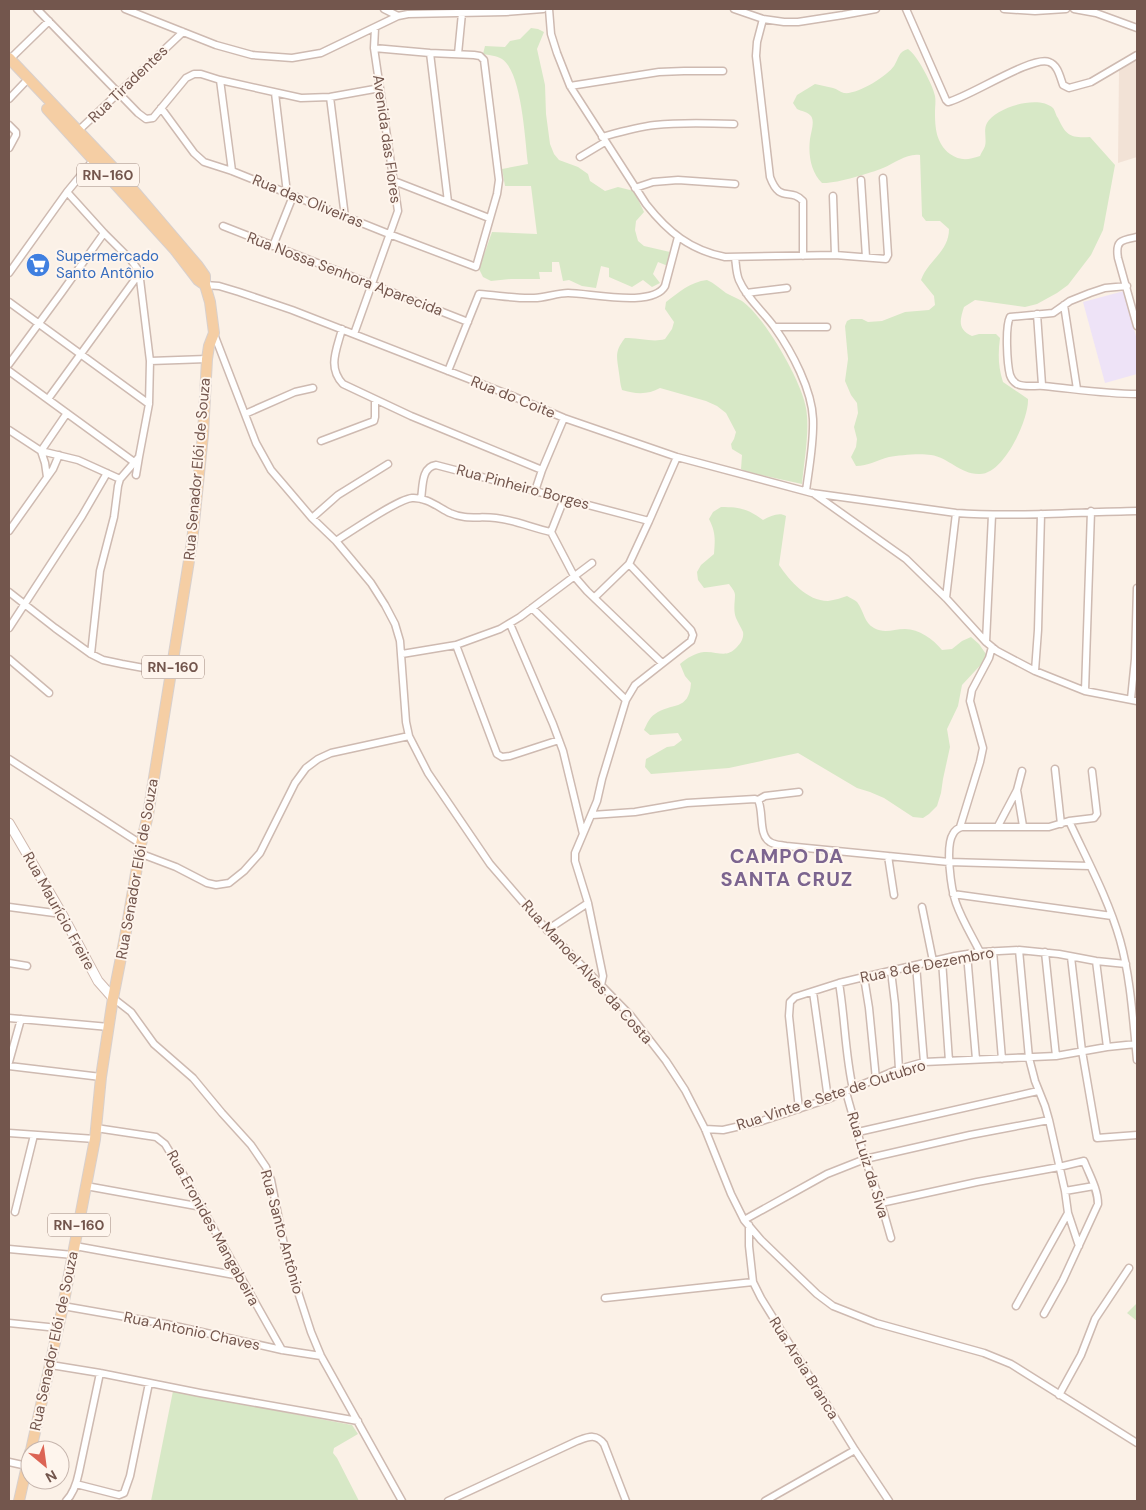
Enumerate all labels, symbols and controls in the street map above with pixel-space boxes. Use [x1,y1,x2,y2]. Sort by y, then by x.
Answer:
street label: Rua Tiradentes [84,41,172,127]
street label: Avenida das Flores [368,73,406,205]
road number: RN-160 [77,164,139,186]
street label: Rua das Oliveiras [249,170,367,232]
street label: Rua Nossa Senhora Aparecida [244,227,446,321]
place label: Supermercado Santo Antônio [56,246,159,283]
supermarket icon: Supermercado Santo Antônio [25,252,51,278]
street label: Rua do Coite [468,371,558,423]
street label: Rua Senador Elói de Souza [179,377,215,561]
street label: Rua Pinheiro Borges [454,460,592,514]
road number: RN-160 [142,656,204,679]
street label: Rua Senador Elói de Souza [111,777,163,961]
district label: CAMPO DA SANTA CRUZ [721,843,853,892]
street label: Rua Maurício Freire [18,848,100,974]
street label: Rua Manoel Alves da Costa [517,896,657,1048]
street label: Rua 8 de Dezembro [858,942,996,988]
street label: Rua Vinte e Sete de Outubro [734,1055,928,1135]
street label: Rua Luiz da Siva [842,1109,894,1221]
street label: Rua Eronides Mangabeira [162,1147,264,1309]
street label: Rua Santo Antônio [256,1168,308,1296]
road number: RN-160 [48,1214,110,1236]
street label: Rua Senador Elói de Souza [25,1249,83,1433]
street label: Rua Antonio Chaves [122,1307,262,1355]
street label: Rua Areia Branca [764,1313,844,1423]
north arrow [20,1440,70,1490]
text: N [42,1466,60,1487]

